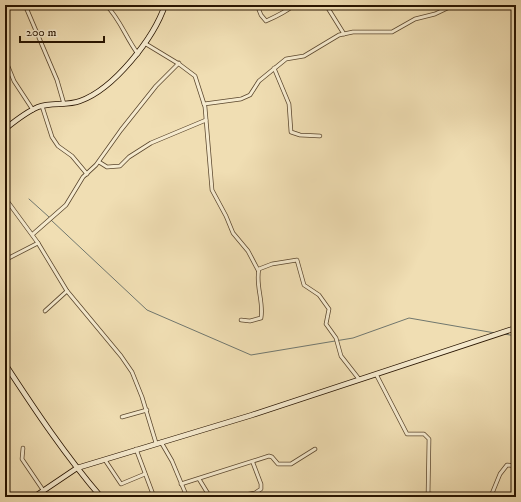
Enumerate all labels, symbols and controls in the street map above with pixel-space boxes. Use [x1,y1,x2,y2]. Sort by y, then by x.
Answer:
scale bar [20,18,104,44]
text: 200 m [26,25,56,40]

